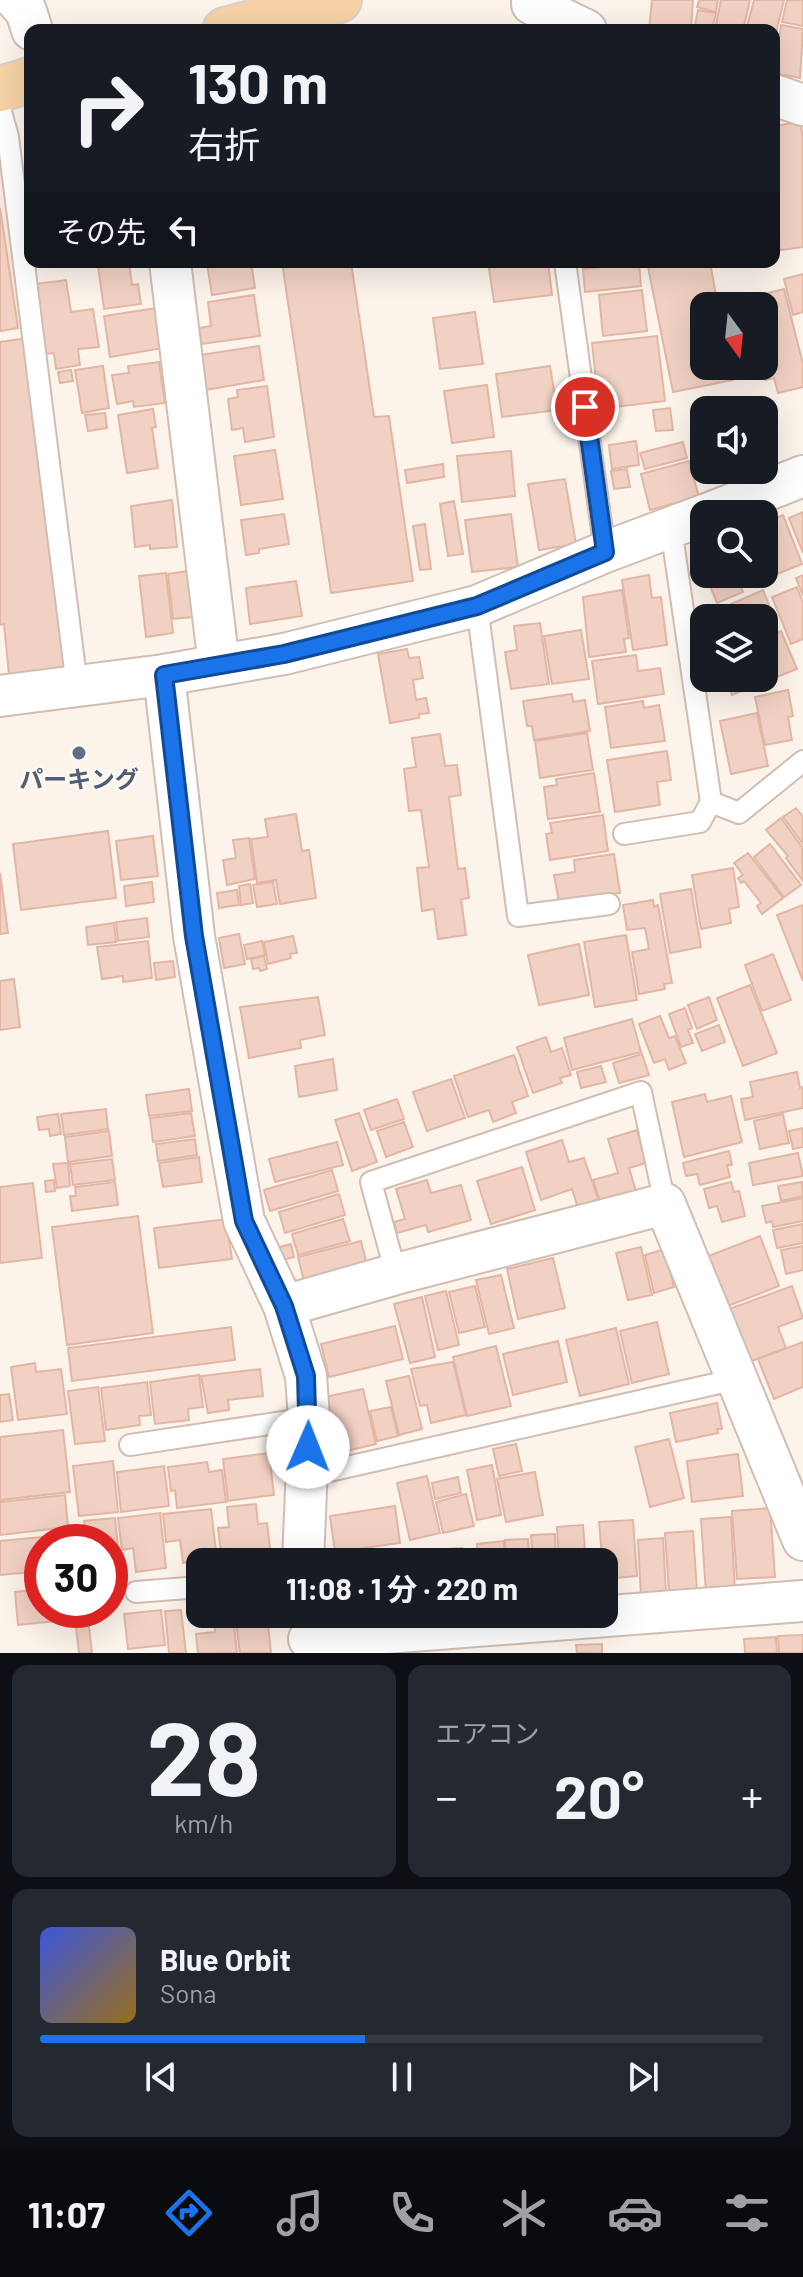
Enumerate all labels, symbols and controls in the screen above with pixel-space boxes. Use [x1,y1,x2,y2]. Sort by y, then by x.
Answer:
text: 130 m [188,48,328,115]
icon: right [56,56,160,160]
text: 右折 [188,122,260,165]
icon: left [162,208,206,252]
text: その先 [56,213,146,249]
north arrow [690,292,778,380]
map controls [690,292,778,692]
pin [551,373,619,441]
icon: arrive [563,385,607,429]
button: sound [690,396,778,484]
button: search [690,500,778,588]
button: layers [690,604,778,692]
marker: パーキング [70,744,88,762]
place label: パーキング [19,764,139,793]
position arrow [266,1405,350,1489]
speed limit sign: 30 [24,1524,128,1628]
text: 11:08 · 1 分 · 220 m [286,1570,518,1606]
text: 28 [146,1692,261,1817]
text: エアコン [436,1717,540,1748]
text: 20° [554,1759,644,1831]
text: − [436,1769,458,1822]
text: + [741,1769,763,1822]
text: km/h [174,1807,233,1838]
text: Blue Orbit [160,1941,291,1977]
text: Sona [160,1977,217,2008]
icon: previous [139,2055,183,2099]
icon: pause [380,2055,424,2099]
icon: next [621,2055,665,2099]
icon: directions [161,2185,217,2241]
icon: music [272,2185,328,2241]
icon: phone [384,2185,440,2241]
icon: climate [496,2185,552,2241]
icon: car [607,2185,663,2241]
icon: filters [719,2185,775,2241]
text: 11:07 [28,2192,105,2235]

